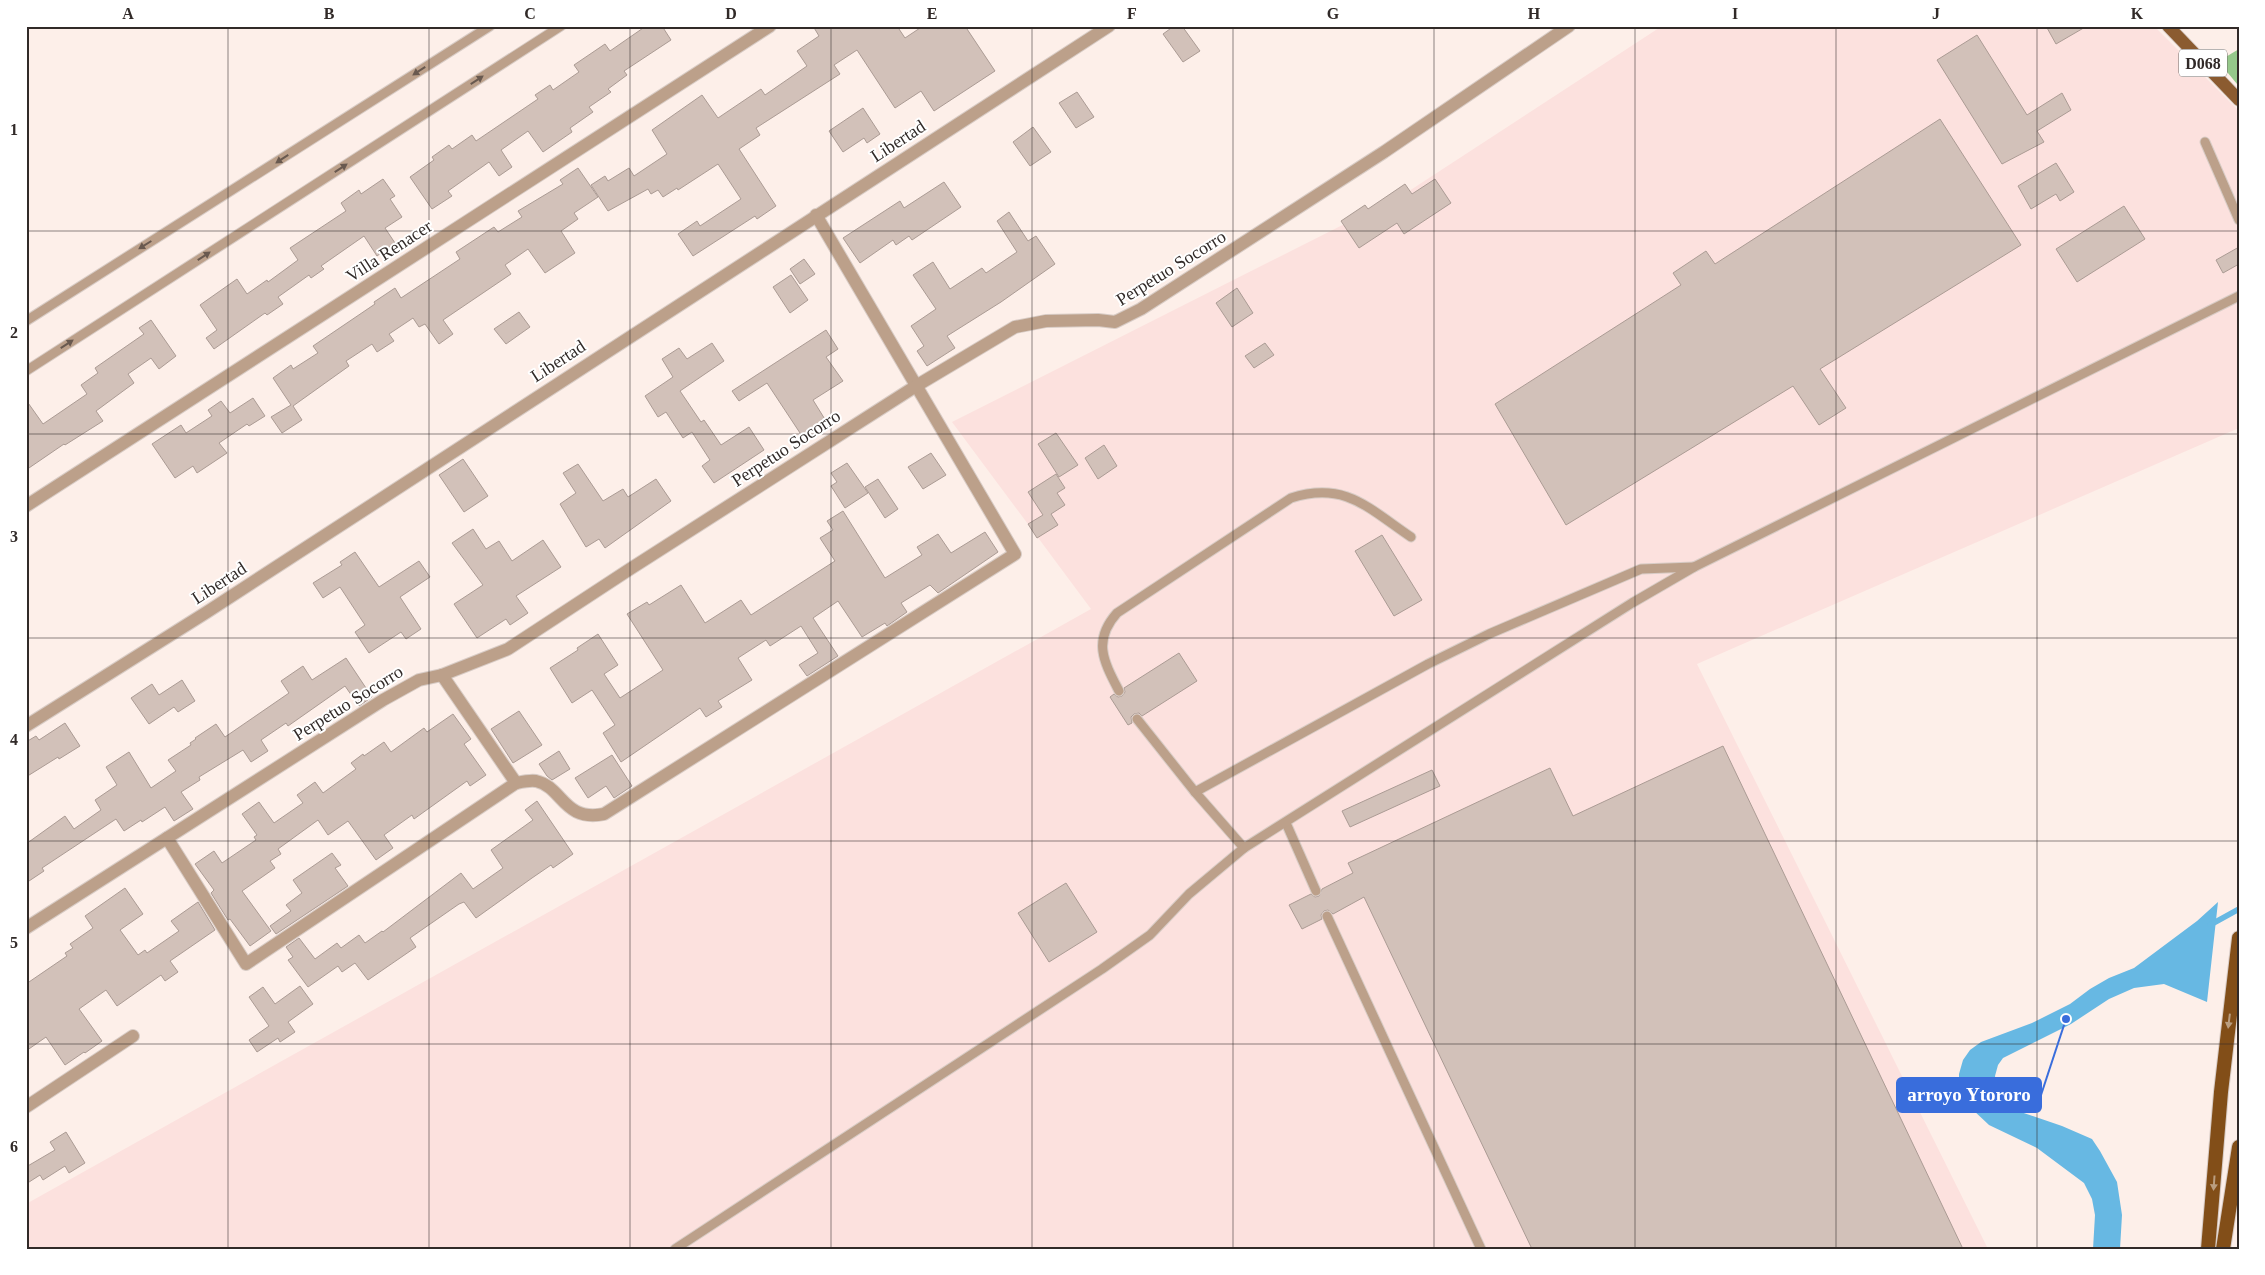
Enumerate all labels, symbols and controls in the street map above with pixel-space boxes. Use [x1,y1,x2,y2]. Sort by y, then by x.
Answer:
text: A [122,5,134,22]
text: B [324,5,335,22]
text: C [524,5,536,22]
text: D [725,5,737,22]
text: E [927,5,937,22]
text: F [1127,5,1137,22]
text: G [1327,5,1340,22]
text: H [1528,5,1541,22]
text: I [1732,5,1738,22]
text: J [1932,5,1940,22]
text: K [2131,5,2144,22]
road number: D068 [2179,49,2227,76]
one-way arrow [413,67,426,76]
one-way arrow [471,76,484,85]
street label: Libertad [867,116,929,166]
text: 1 [10,121,18,138]
one-way arrow [276,154,289,163]
one-way arrow [334,164,347,173]
street label: Villa Renacer [342,216,436,286]
street label: Perpetuo Socorro [1112,226,1230,310]
one-way arrow [138,241,151,250]
one-way arrow [197,252,211,261]
text: 2 [10,324,18,341]
street label: Libertad [527,336,589,386]
one-way arrow [61,340,74,349]
street label: Perpetuo Socorro [728,405,844,491]
text: 3 [10,528,18,545]
street label: Libertad [188,558,250,608]
street label: Perpetuo Socorro [289,661,407,745]
text: 4 [10,731,18,748]
text: 5 [10,934,18,951]
one-way arrow [2225,1013,2233,1029]
callout: arroyo Ytororo [1897,1078,2041,1112]
text: arroyo Ytororo [1907,1084,2031,1105]
text: 6 [10,1138,18,1155]
one-way arrow [2209,1175,2217,1191]

